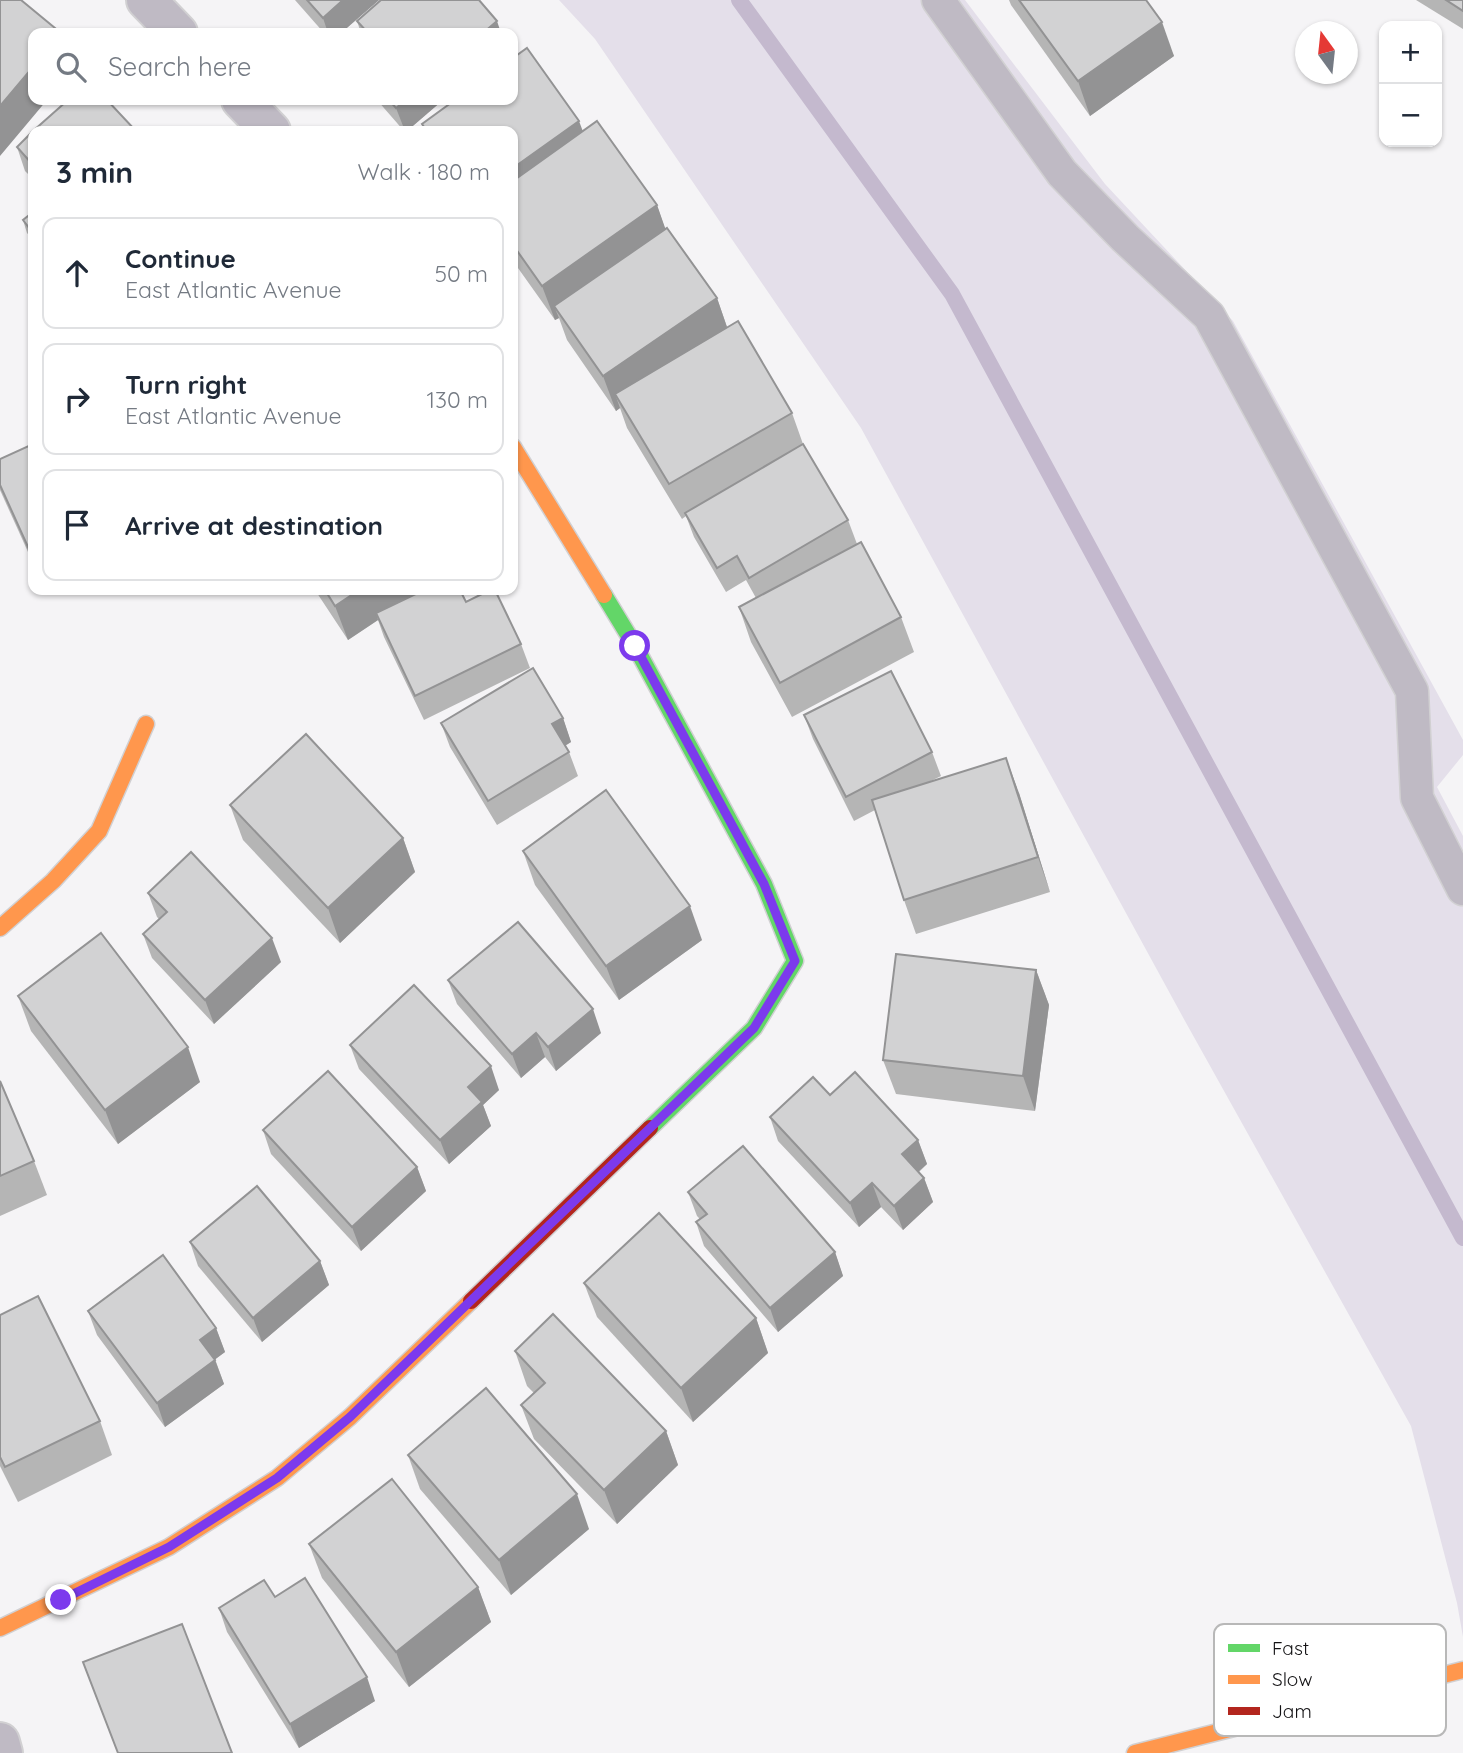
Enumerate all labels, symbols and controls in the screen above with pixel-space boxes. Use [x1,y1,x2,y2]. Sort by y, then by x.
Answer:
north arrow [1295,21,1358,84]
map controls [1379,21,1442,147]
button: + [1379,21,1442,84]
search box [28,28,518,105]
icon: search [52,48,90,86]
text: Search here [108,50,252,83]
button: − [1379,84,1442,147]
text: 3 min [56,153,133,191]
text: Walk · 180 m [358,157,490,186]
text: Continue [125,242,236,275]
icon: ahead [58,254,96,292]
text: 50 m [435,259,488,288]
text: East Atlantic Avenue [125,275,342,304]
text: Turn right [125,368,247,401]
icon: right [58,380,96,418]
text: 130 m [426,385,488,414]
text: East Atlantic Avenue [125,401,342,430]
icon: arrive [58,506,96,544]
text: Arrive at destination [125,509,383,542]
route start [619,630,650,661]
route end [45,1584,76,1615]
legend [1214,1624,1446,1736]
text: Fast [1272,1636,1309,1660]
text: Slow [1272,1667,1313,1691]
text: Jam [1272,1699,1312,1723]

